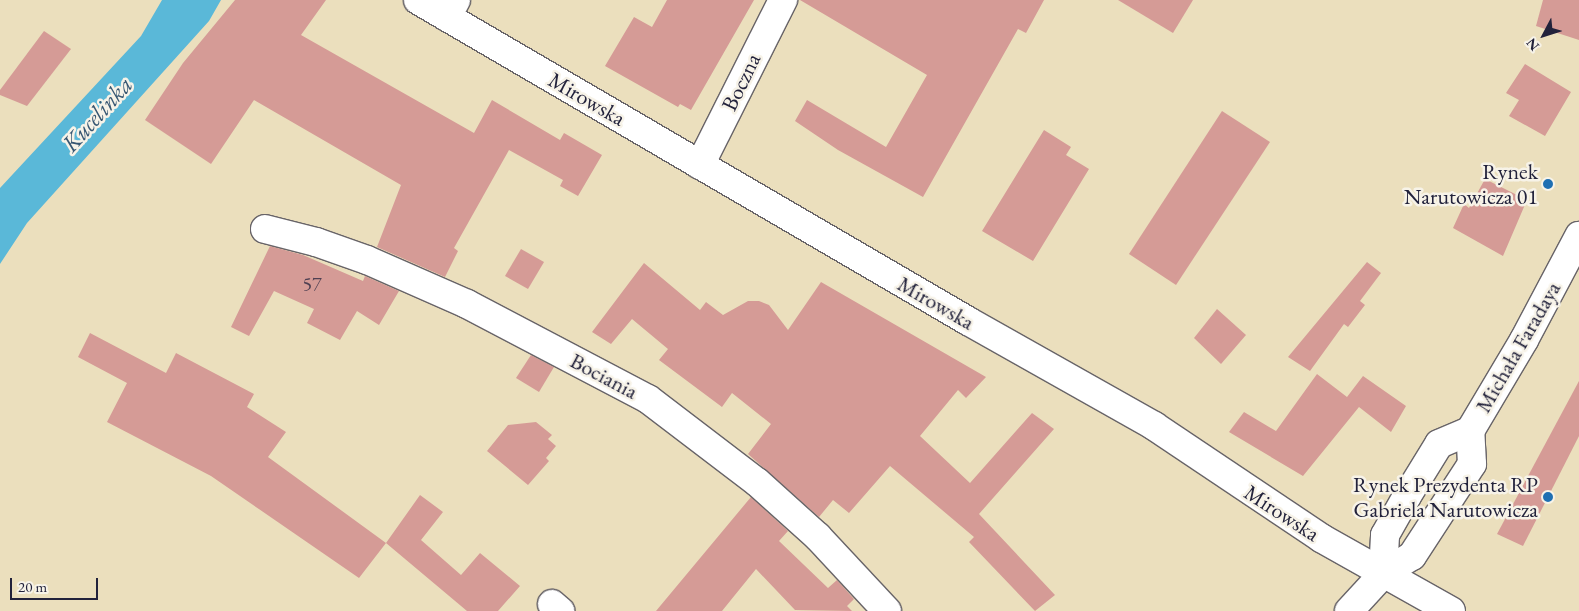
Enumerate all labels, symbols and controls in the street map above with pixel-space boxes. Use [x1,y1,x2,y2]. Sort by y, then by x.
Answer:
north arrow [1519,10,1569,60]
text: N [1522,35,1543,55]
street label: Boczna [716,49,766,115]
street label: Mirowska [544,66,630,132]
water label: Kucelinka [56,70,138,158]
place label: Rynek Narutowicza 01 [1404,158,1538,210]
marker: Rynek Narutowicza 01 [1542,178,1554,190]
street label: Mirowska [893,270,979,336]
house number: 57 [302,272,322,296]
street label: Michała Faradaya [1470,277,1566,417]
street label: Bociania [566,347,642,405]
place label: Rynek Prezydenta RP Gabriela Narutowicza [1353,471,1538,522]
street label: Mirowska [1239,479,1325,547]
marker: Rynek Prezydenta RP Gabriela Narutowicza [1542,491,1554,503]
scale bar [12,568,100,600]
text: 20 m [18,577,47,596]

